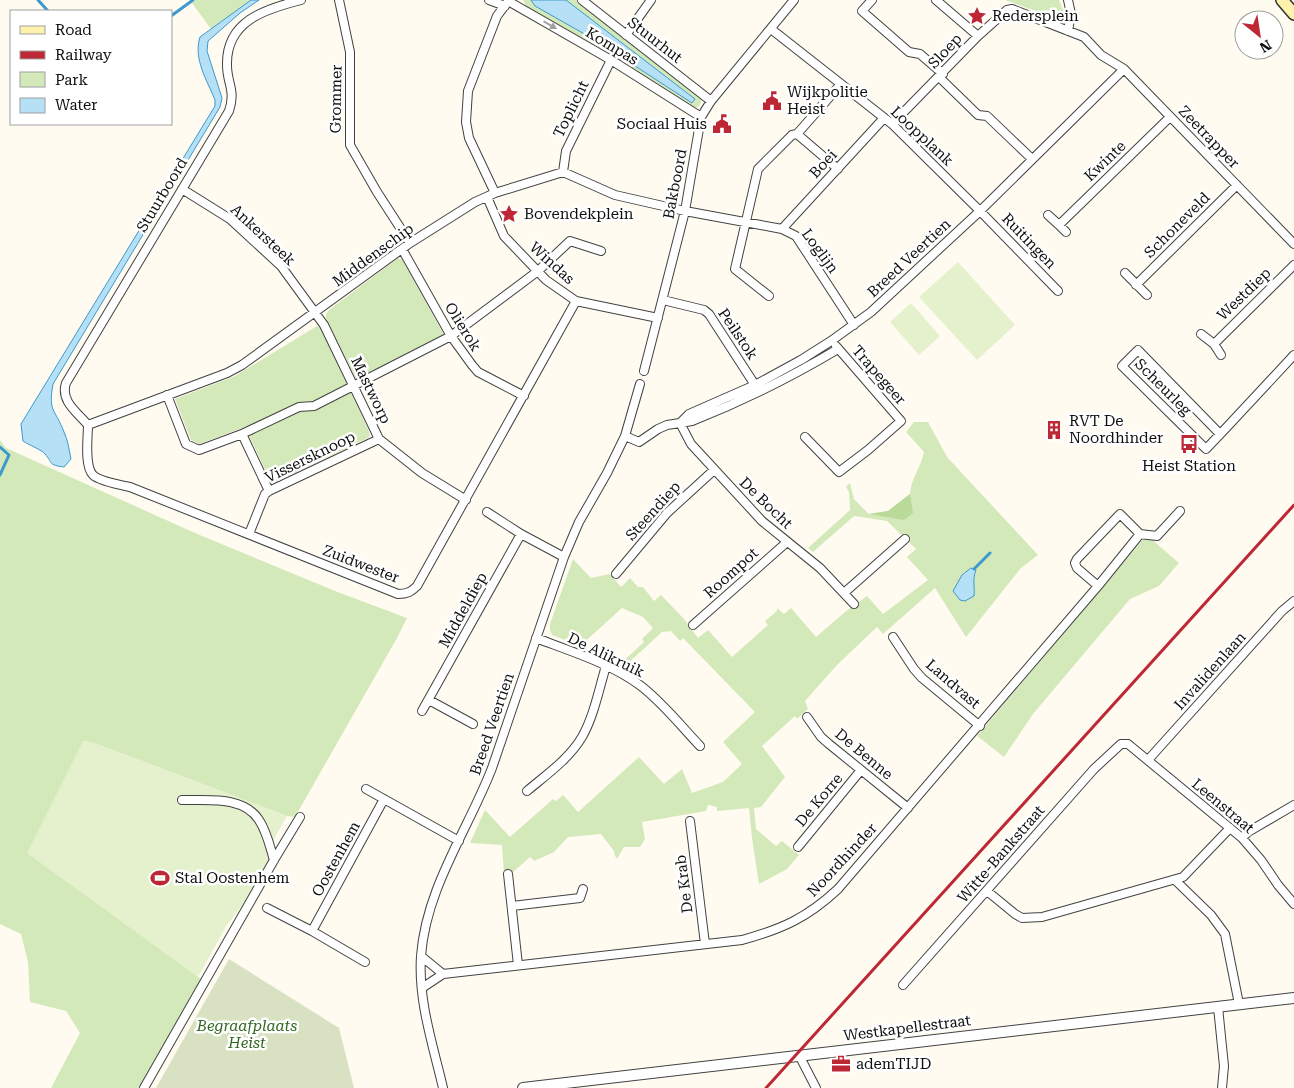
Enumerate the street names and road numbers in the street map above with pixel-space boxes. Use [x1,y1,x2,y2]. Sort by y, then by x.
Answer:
street label: Stuurhut [624,13,686,67]
street label: Kompas [582,23,642,69]
street label: Sloep [924,30,966,72]
street label: Grommer [326,64,346,134]
street label: Toplicht [550,77,593,140]
street label: Loopplank [887,102,957,170]
street label: Zeetrapper [1175,102,1243,172]
street label: Kwinte [1080,137,1130,185]
street label: Boei [805,146,841,182]
street label: Bakboord [659,147,691,221]
street label: Stuurboord [133,154,191,235]
street label: Schoneveld [1140,188,1214,262]
street label: Ankersteek [227,200,299,270]
street label: Ruitingen [998,209,1060,273]
street label: Breed Veertien [864,215,954,301]
street label: Middenschip [329,219,417,290]
street label: Loglijn [798,225,842,277]
street label: Windas [526,238,578,288]
street label: Westdiep [1213,264,1275,324]
street label: Olierok [441,299,485,355]
street label: Peilstok [714,305,762,364]
street label: Trapegeer [848,342,910,408]
street label: Mastworp [347,354,395,427]
street label: Scheurleg [1131,355,1195,419]
street label: Vissersknoop [262,427,358,487]
street label: De Bocht [736,473,797,533]
street label: Steendiep [622,478,684,544]
street label: Zuidwester [320,541,402,587]
street label: Roompot [700,544,762,602]
street label: Middeldiep [435,569,491,651]
street label: Invalidenlaan [1170,628,1250,714]
street label: De Alikruik [565,629,648,682]
street label: Landvast [922,656,984,713]
street label: Breed Veertien [466,670,518,778]
street label: De Benne [832,725,896,783]
street label: De Korre [792,770,846,830]
street label: Leenstraat [1188,775,1258,838]
street label: Witte-Bankstraat [954,801,1048,906]
street label: Oostenhem [308,818,364,900]
street label: Noordhinder [803,819,881,901]
street label: De Krab [672,854,696,914]
street label: Westkapellestraat [842,1011,972,1045]

